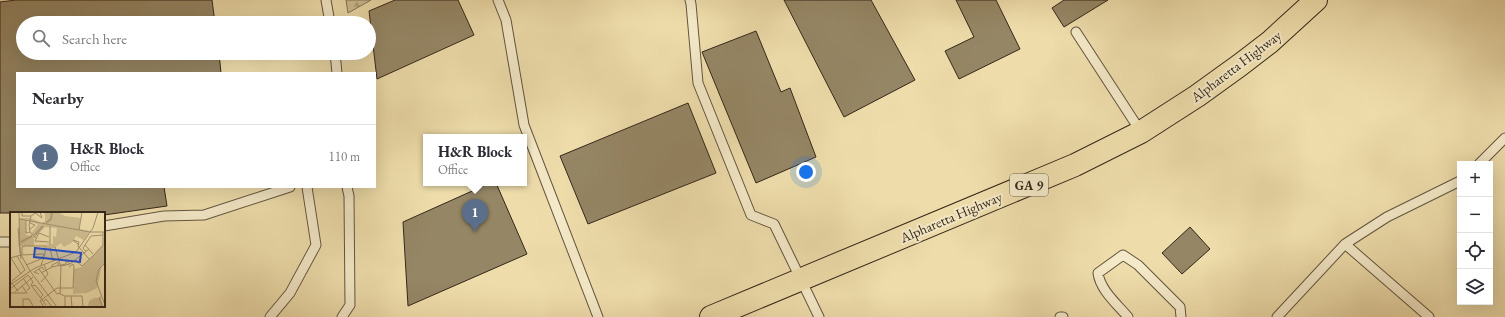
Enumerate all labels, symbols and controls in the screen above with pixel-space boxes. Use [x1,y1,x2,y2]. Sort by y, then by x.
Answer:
search box [16,16,376,60]
street label: Alpharetta Highway [1186,26,1286,107]
icon: search [30,27,52,49]
text: Search here [62,29,127,48]
text: Nearby [32,87,84,109]
popup [423,134,527,186]
text: H&R Block [70,139,144,158]
text: H&R Block [438,142,512,161]
text: 1 [42,148,48,165]
text: 110 m [329,148,360,165]
text: Office [70,158,100,175]
text: Office [438,161,468,178]
map controls [1457,161,1493,305]
button: + [1457,161,1493,197]
your location [796,162,816,182]
road number: GA 9 [1010,174,1048,196]
street label: Alpharetta Highway [896,187,1005,247]
button: − [1457,197,1493,233]
pin: 1 [462,199,488,232]
inset map [10,212,105,307]
button: locate [1457,233,1493,269]
button: layers [1457,269,1493,305]

